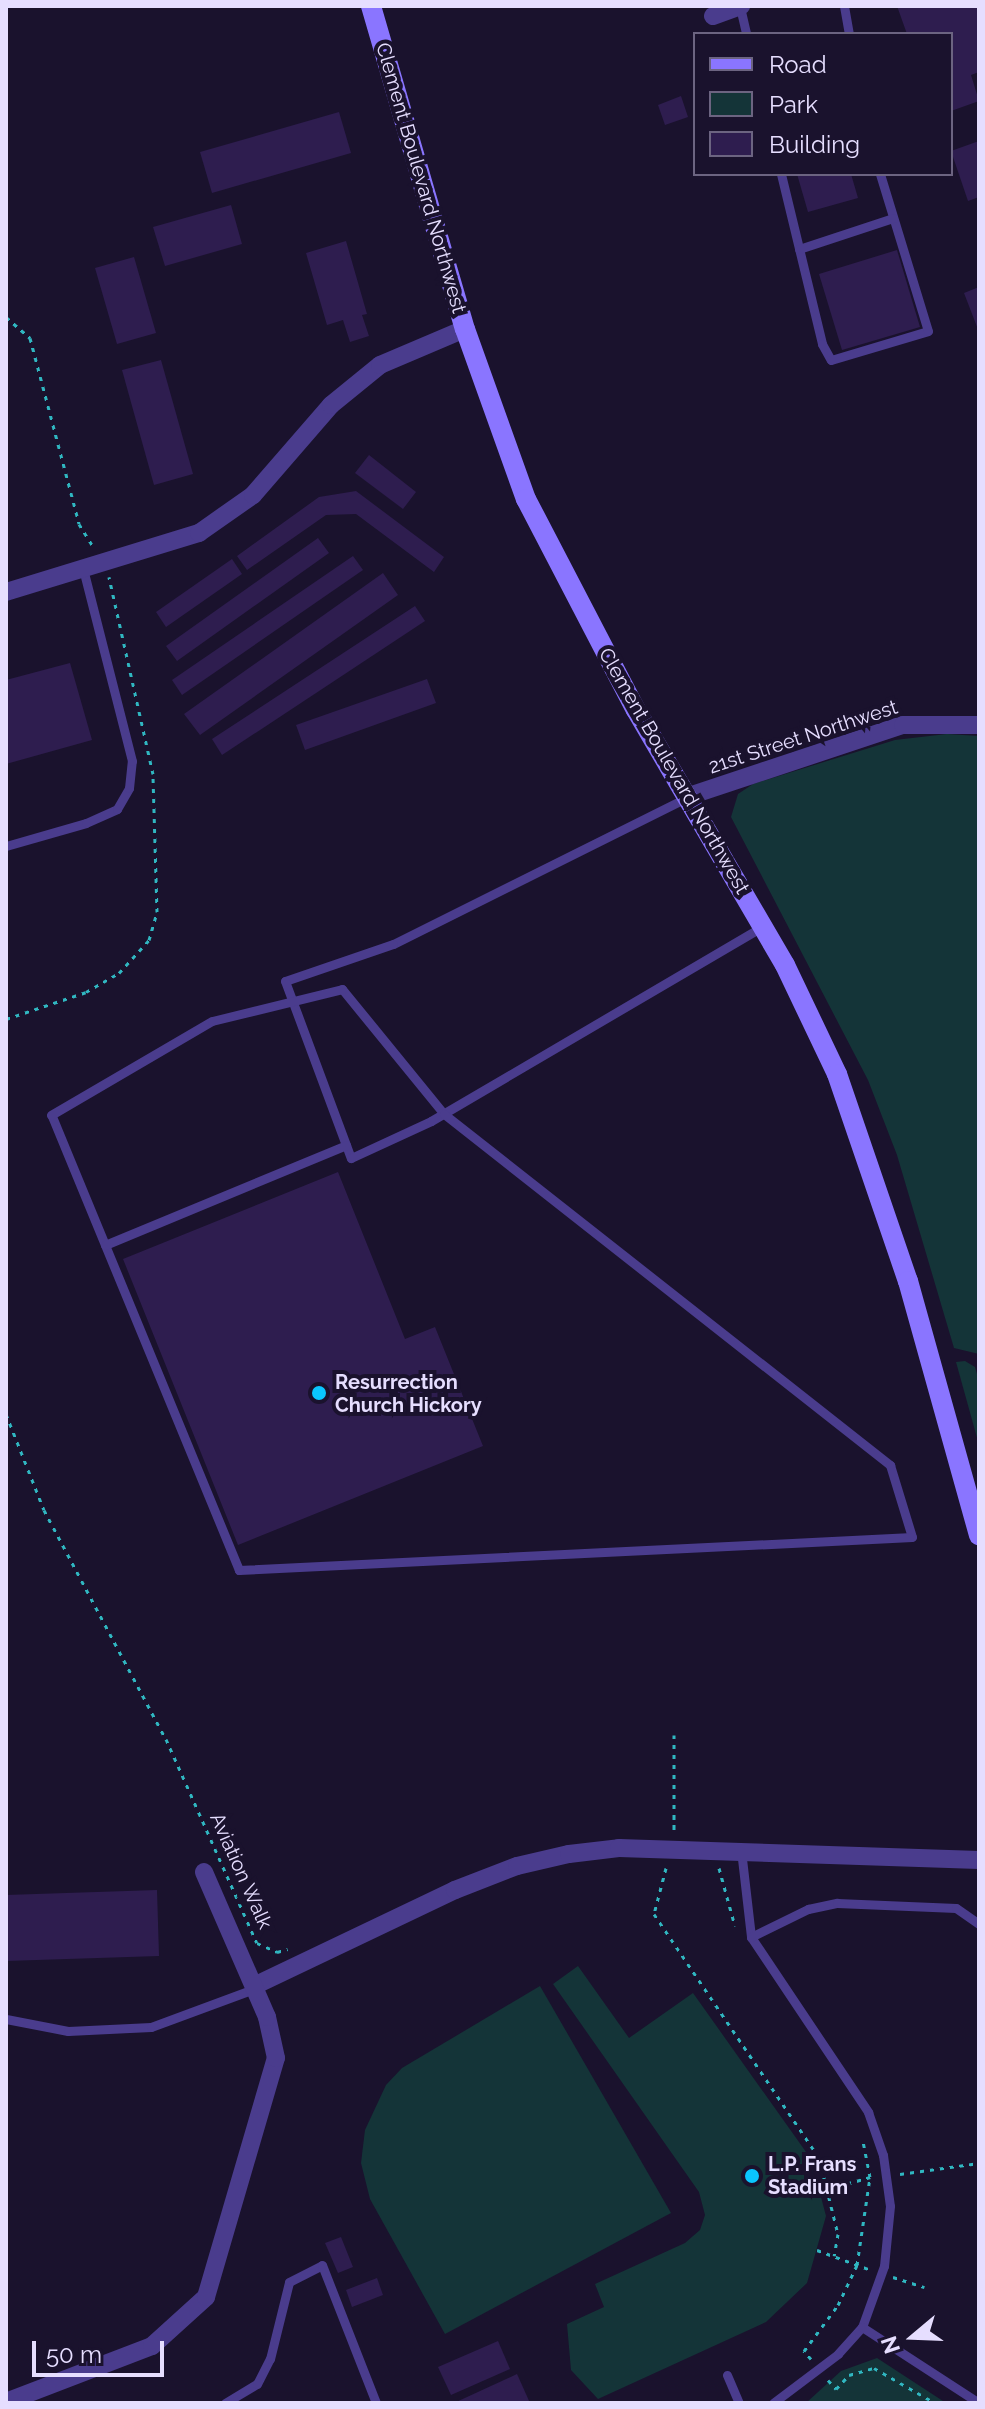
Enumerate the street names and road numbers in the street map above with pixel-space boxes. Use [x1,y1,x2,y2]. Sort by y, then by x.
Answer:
street label: Clement Boulevard Northwest [371,40,471,316]
street label: Clement Boulevard Northwest [594,644,754,898]
street label: 21st Street Northwest [705,695,901,779]
street label: Aviation Walk [205,1809,277,1933]

